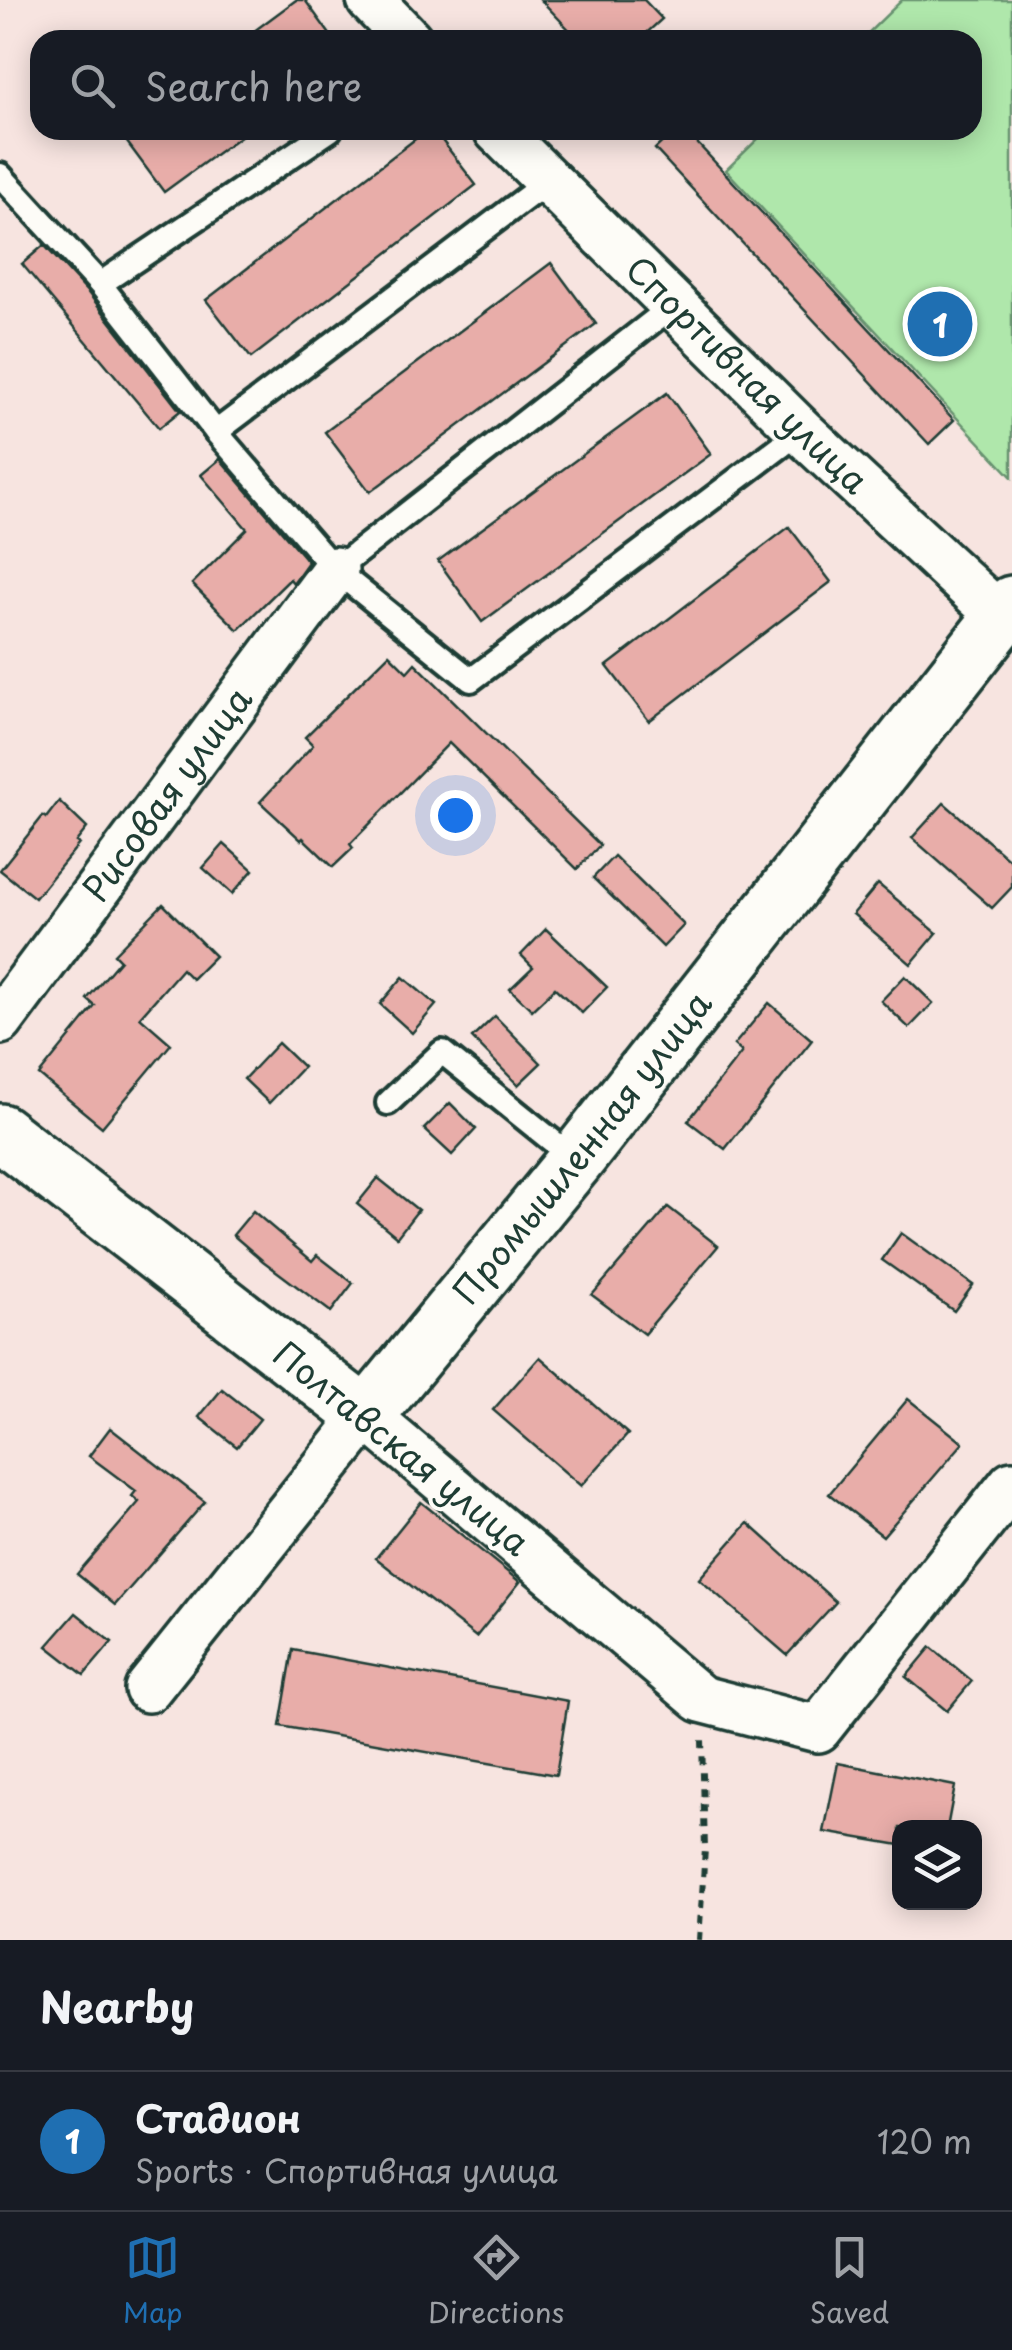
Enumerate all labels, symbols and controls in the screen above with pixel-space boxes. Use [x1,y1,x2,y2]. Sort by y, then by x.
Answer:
search box [30,30,982,140]
text: Search here [145,57,362,114]
icon: search [65,58,120,113]
street label: Спортивная улица [615,242,882,505]
pin: 1 [908,286,972,362]
street label: Рисовая улица [69,675,264,912]
your location [430,790,481,841]
street label: Промышленная улица [439,979,723,1315]
street label: Полтавская улица [263,1327,542,1567]
map controls [892,1820,982,1910]
button: layers [892,1820,982,1910]
text: Nearby [40,1974,194,2037]
text: Стадион [135,2089,301,2146]
text: 1 [65,2117,80,2165]
text: 120 m [877,2117,972,2165]
text: Sports · Спортивная улица [135,2146,558,2194]
tab: Map [123,2230,183,2333]
tab: Directions [428,2230,564,2333]
tab: Saved [810,2230,889,2333]

